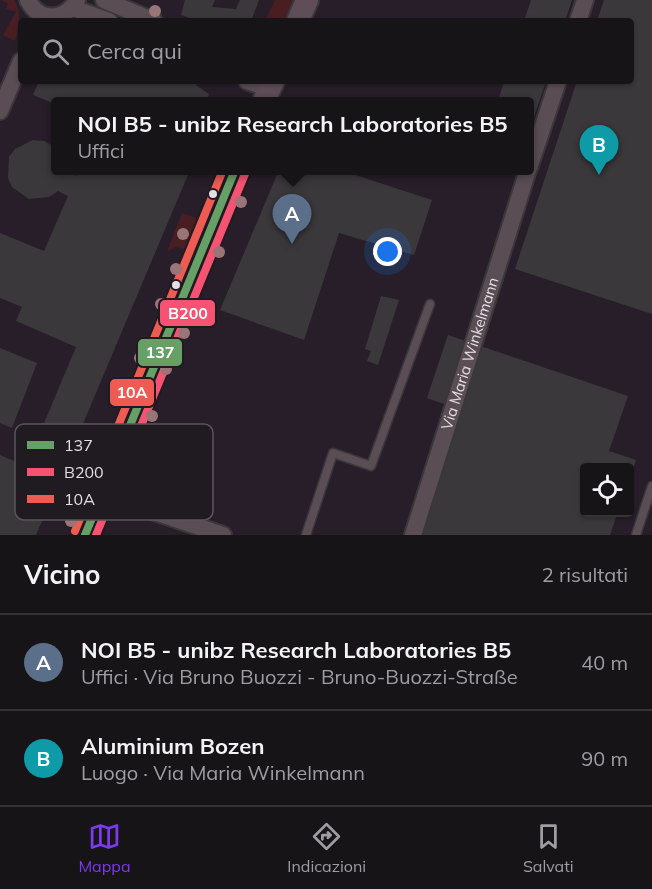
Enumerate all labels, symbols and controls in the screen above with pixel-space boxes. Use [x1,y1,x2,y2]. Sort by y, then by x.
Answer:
search box [18,18,634,84]
icon: search [39,35,72,68]
text: Cerca qui [87,37,182,65]
popup [51,97,534,175]
text: NOI B5 - unibz Research Laboratories B5 [77,110,508,138]
pin: B [580,126,618,175]
text: Uffici [77,138,125,163]
unlabelled marker [207,188,219,200]
pin: A [272,194,312,244]
your location [373,237,402,266]
street label: Via Maria Winkelmann [437,275,503,432]
unlabelled marker [170,279,182,291]
line badge: B200 [159,299,216,327]
text: B200 [168,303,208,323]
line badge: 137 [137,338,183,367]
text: 137 [146,342,174,362]
line badge: 10A [109,378,155,407]
text: 10A [116,382,148,402]
legend [15,424,213,520]
text: 137 [64,435,93,455]
text: B200 [64,462,104,482]
map controls [580,463,634,517]
button: locate [580,463,634,517]
text: 10A [64,489,95,509]
text: Vicino [24,558,101,591]
text: 2 risultati [542,562,628,587]
text: NOI B5 - unibz Research Laboratories B5 [81,636,511,664]
text: A [36,650,51,675]
text: 40 m [581,650,628,675]
text: Uffici · Via Bruno Buozzi - Bruno-Buozzi-Straße [81,664,518,689]
text: Aluminium Bozen [81,732,265,760]
text: B [37,746,50,771]
text: 90 m [581,746,628,771]
text: Luogo · Via Maria Winkelmann [81,760,365,785]
tab: Mappa [78,820,131,876]
tab: Indicazioni [287,820,366,876]
tab: Salvati [523,820,574,876]

